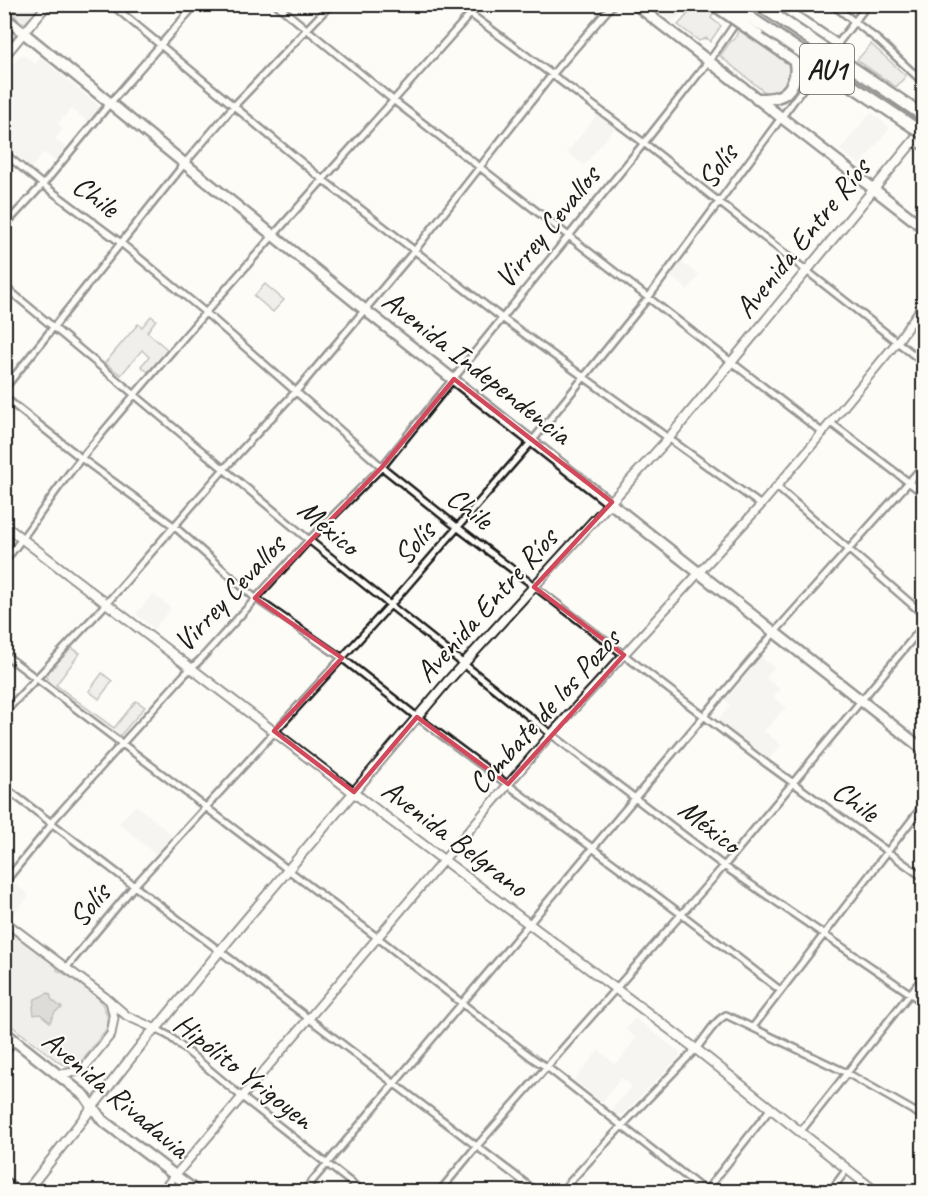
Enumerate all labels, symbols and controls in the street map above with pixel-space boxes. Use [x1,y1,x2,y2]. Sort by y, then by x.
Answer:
road number: AU1 [800,44,854,94]
street label: Solís [688,134,747,196]
street label: Avenida Entre Ríos [726,148,880,326]
street label: Virrey Cevallos [486,156,610,296]
street label: Chile [65,166,129,227]
street label: Avenida Independencia [375,281,581,454]
street label: Chile [439,478,503,539]
street label: México [290,490,370,566]
street label: Solís [385,511,445,573]
street label: Avenida Entre Ríos [407,518,567,690]
street label: Virrey Cevallos [165,524,295,660]
street label: Combate de los Pozos [460,618,630,802]
street label: Avenida Belgrano [374,771,537,906]
street label: Chile [825,771,889,832]
street label: México [671,790,751,864]
street label: Solís [60,873,120,935]
street label: Hipólito Yrigoyen [166,1004,323,1139]
street label: Avenida Rivadavia [35,1021,199,1168]

